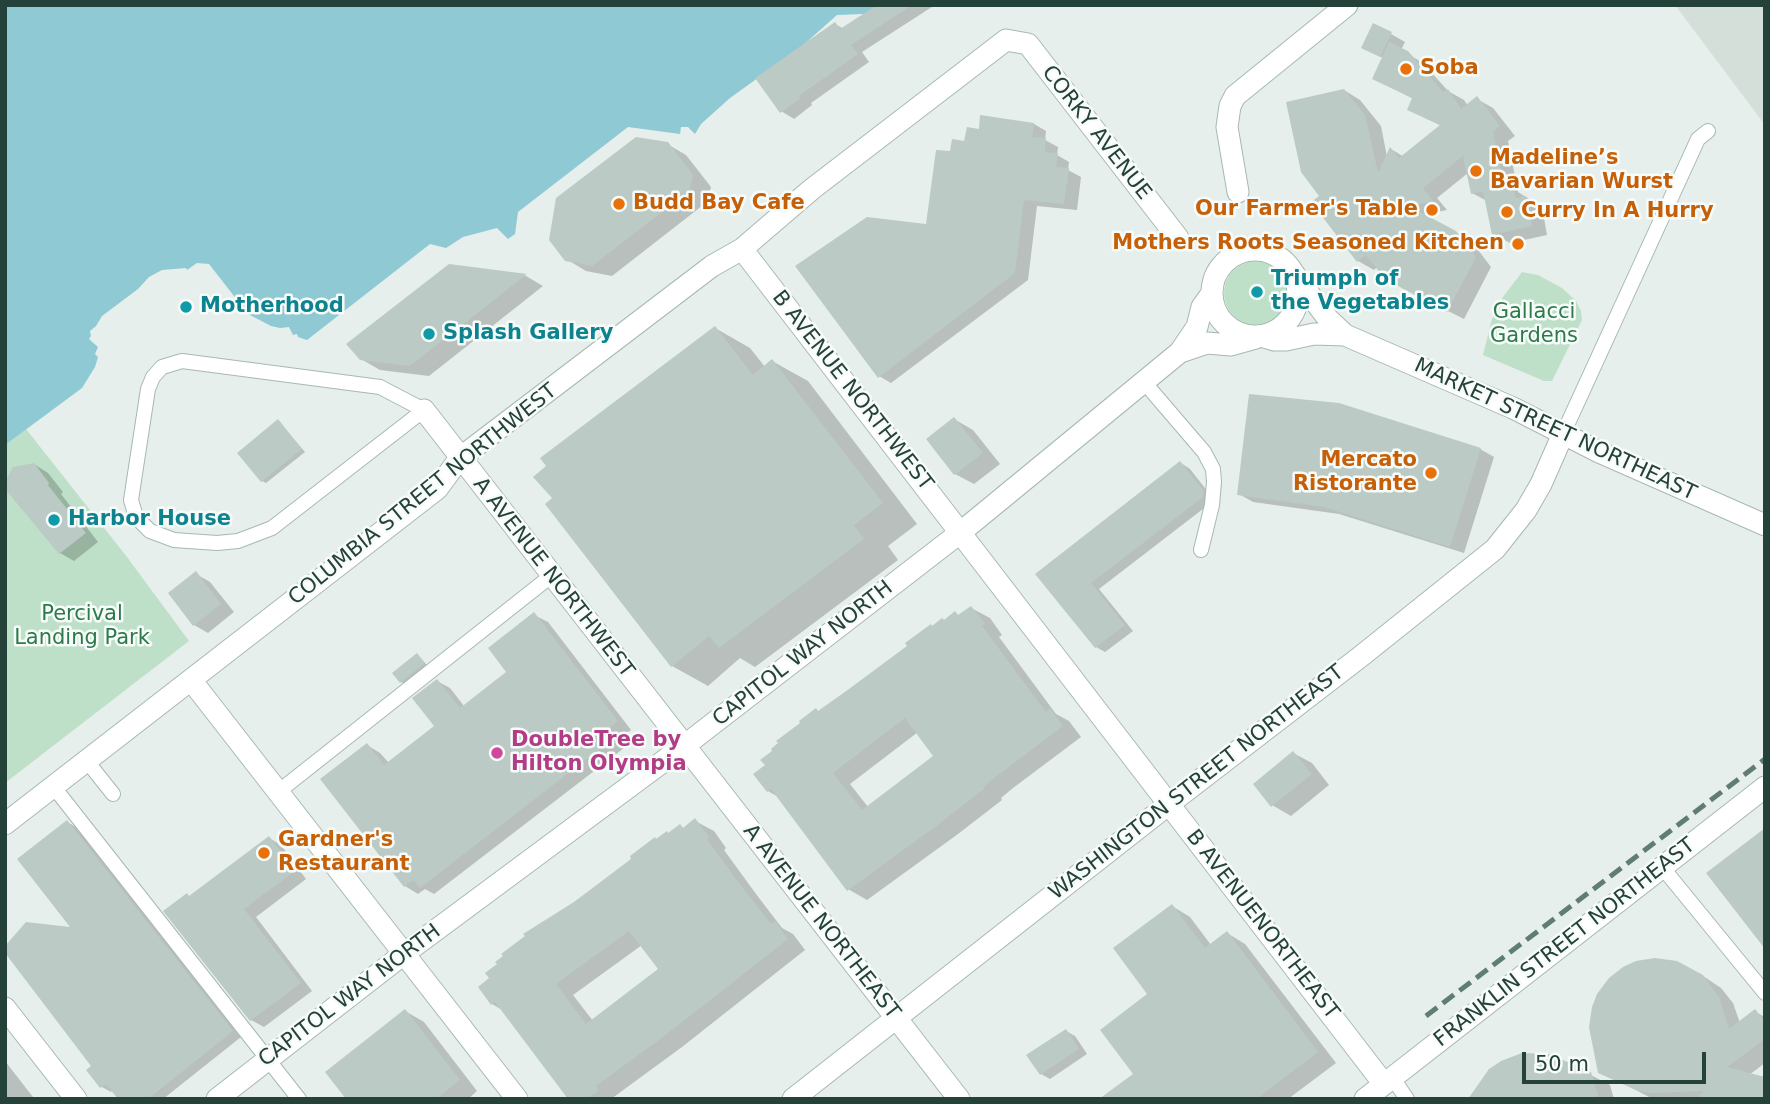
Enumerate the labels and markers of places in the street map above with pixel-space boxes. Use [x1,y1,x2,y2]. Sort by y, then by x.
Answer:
place label: Soba [1420,56,1479,82]
marker: Soba [1398,61,1414,77]
place label: Madeline’s Bavarian Wurst [1490,146,1673,196]
marker: Madeline’s Bavarian Wurst [1468,163,1484,179]
place label: Budd Bay Cafe [633,191,805,217]
marker: Budd Bay Cafe [611,196,627,212]
place label: Our Farmer's Table [1195,197,1418,223]
place label: Curry In A Hurry [1521,199,1714,225]
marker: Our Farmer's Table [1424,202,1440,218]
marker: Curry In A Hurry [1499,204,1515,220]
place label: Mothers Roots Seasoned Kitchen [1112,231,1504,257]
marker: Mothers Roots Seasoned Kitchen [1510,236,1526,252]
place label: Triumph of the Vegetables [1271,267,1449,317]
marker: Triumph of the Vegetables [1249,284,1265,300]
place label: Motherhood [200,294,344,320]
marker: Motherhood [178,299,194,315]
place label: Splash Gallery [443,321,613,347]
marker: Splash Gallery [421,326,437,342]
place label: Mercato Ristorante [1293,448,1417,498]
marker: Mercato Ristorante [1423,465,1439,481]
place label: Harbor House [68,507,231,533]
marker: Harbor House [46,512,62,528]
place label: DoubleTree by Hilton Olympia [511,728,687,778]
marker: DoubleTree by Hilton Olympia [489,745,505,761]
place label: Gardner's Restaurant [278,828,410,878]
marker: Gardner's Restaurant [256,845,272,861]

